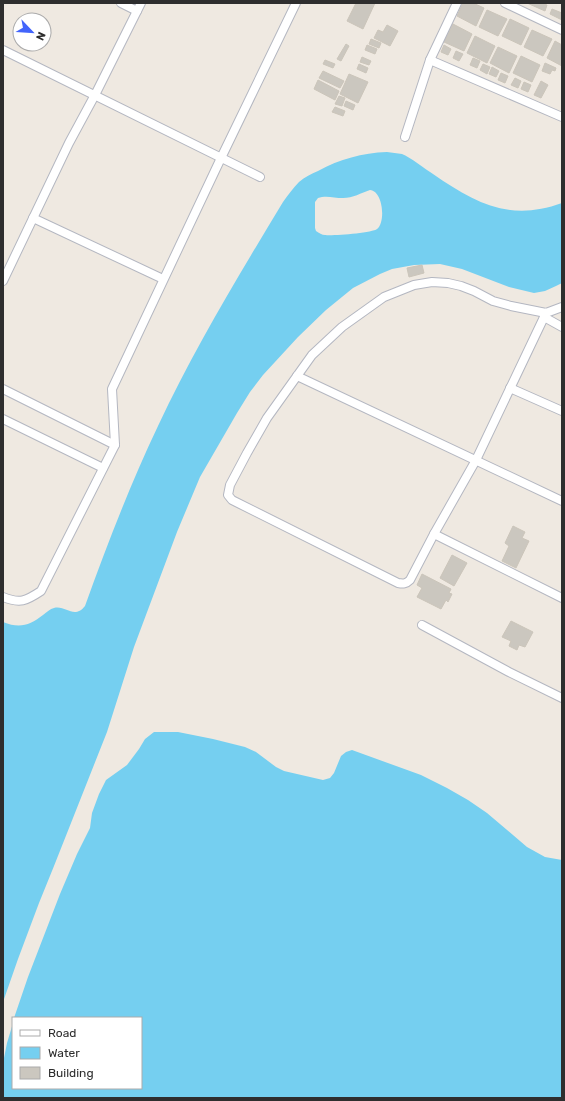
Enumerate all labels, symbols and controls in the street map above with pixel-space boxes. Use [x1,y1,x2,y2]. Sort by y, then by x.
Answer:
north arrow [12,12,52,52]
text: N [33,30,48,42]
legend [12,1017,142,1089]
text: Road [48,1026,76,1040]
text: Water [48,1046,80,1060]
text: Building [48,1066,94,1080]

